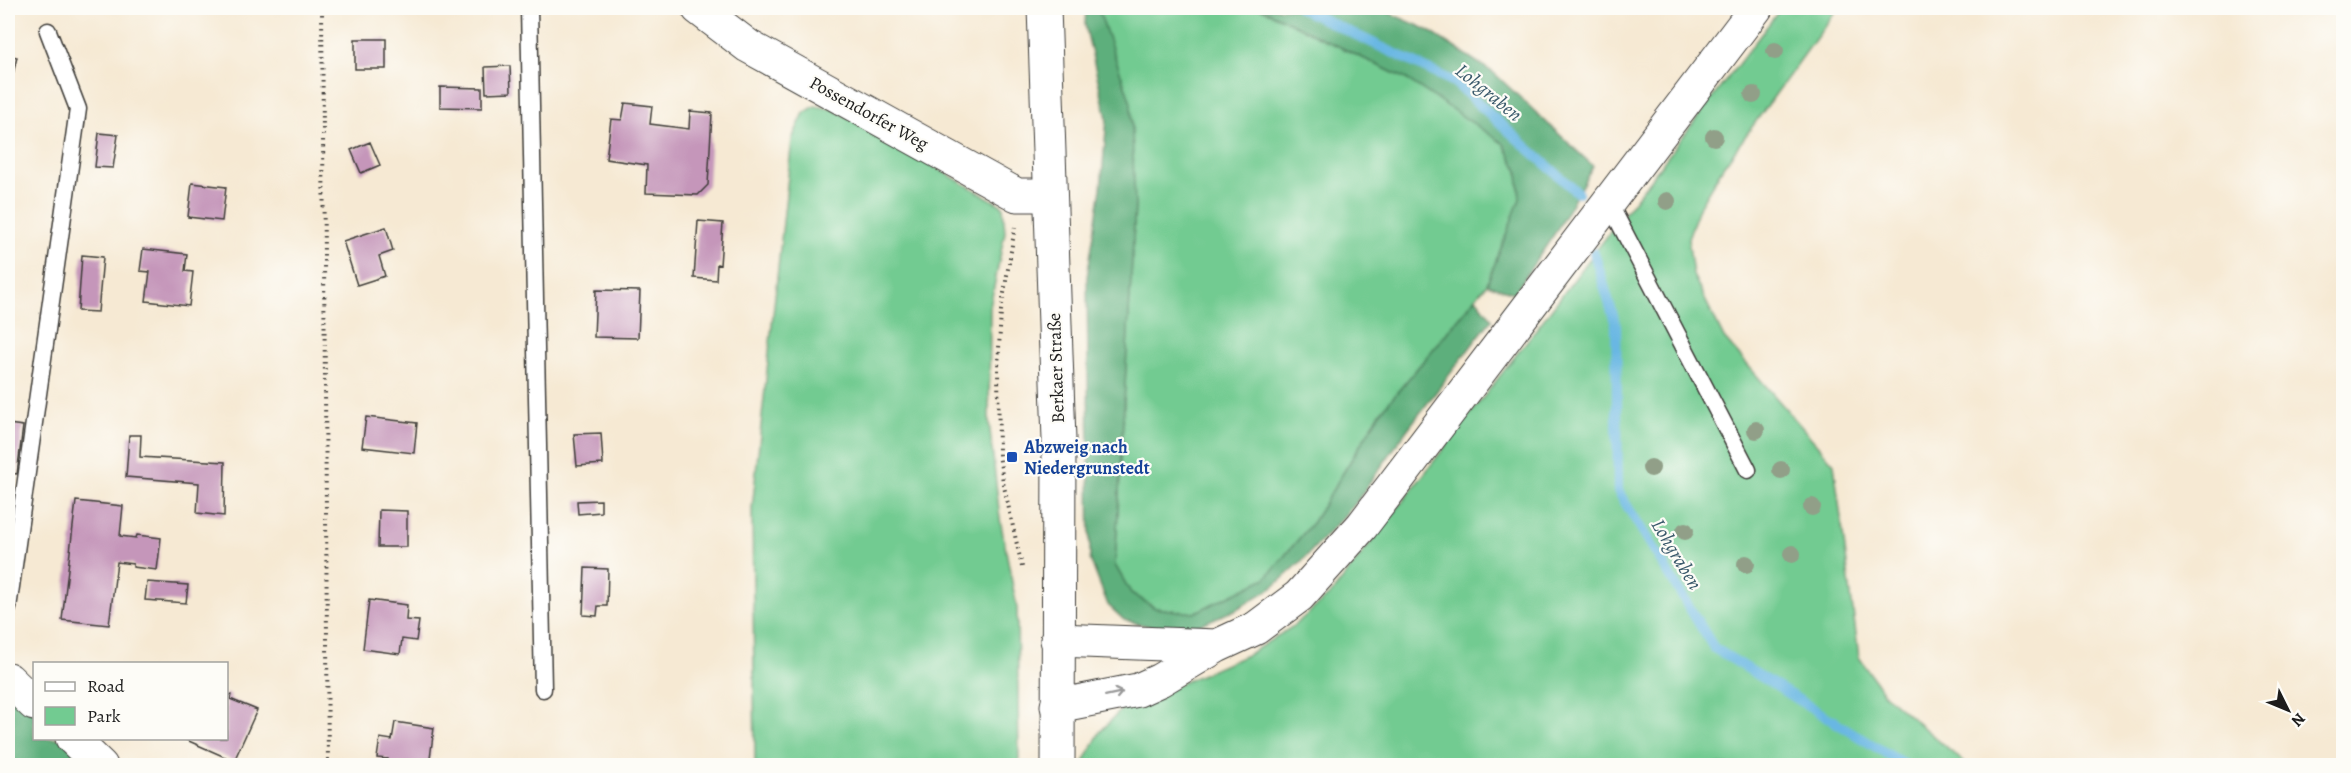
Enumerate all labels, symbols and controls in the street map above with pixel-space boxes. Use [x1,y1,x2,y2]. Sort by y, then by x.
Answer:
water label: Lohgraben [1450,57,1528,128]
street label: Possendorfer Weg [805,70,933,156]
street label: Berkaer Straße [1042,312,1070,424]
place label: Abzweig nach Niedergrunstedt [1023,435,1150,480]
marker: Abzweig nach Niedergrunstedt [1005,450,1019,464]
water label: Lohgraben [1645,514,1708,595]
legend [33,662,228,740]
text: Road [87,674,125,698]
north arrow [2258,680,2318,740]
one-way arrow [1104,688,1123,700]
text: Park [87,704,121,728]
text: N [2286,708,2310,732]

